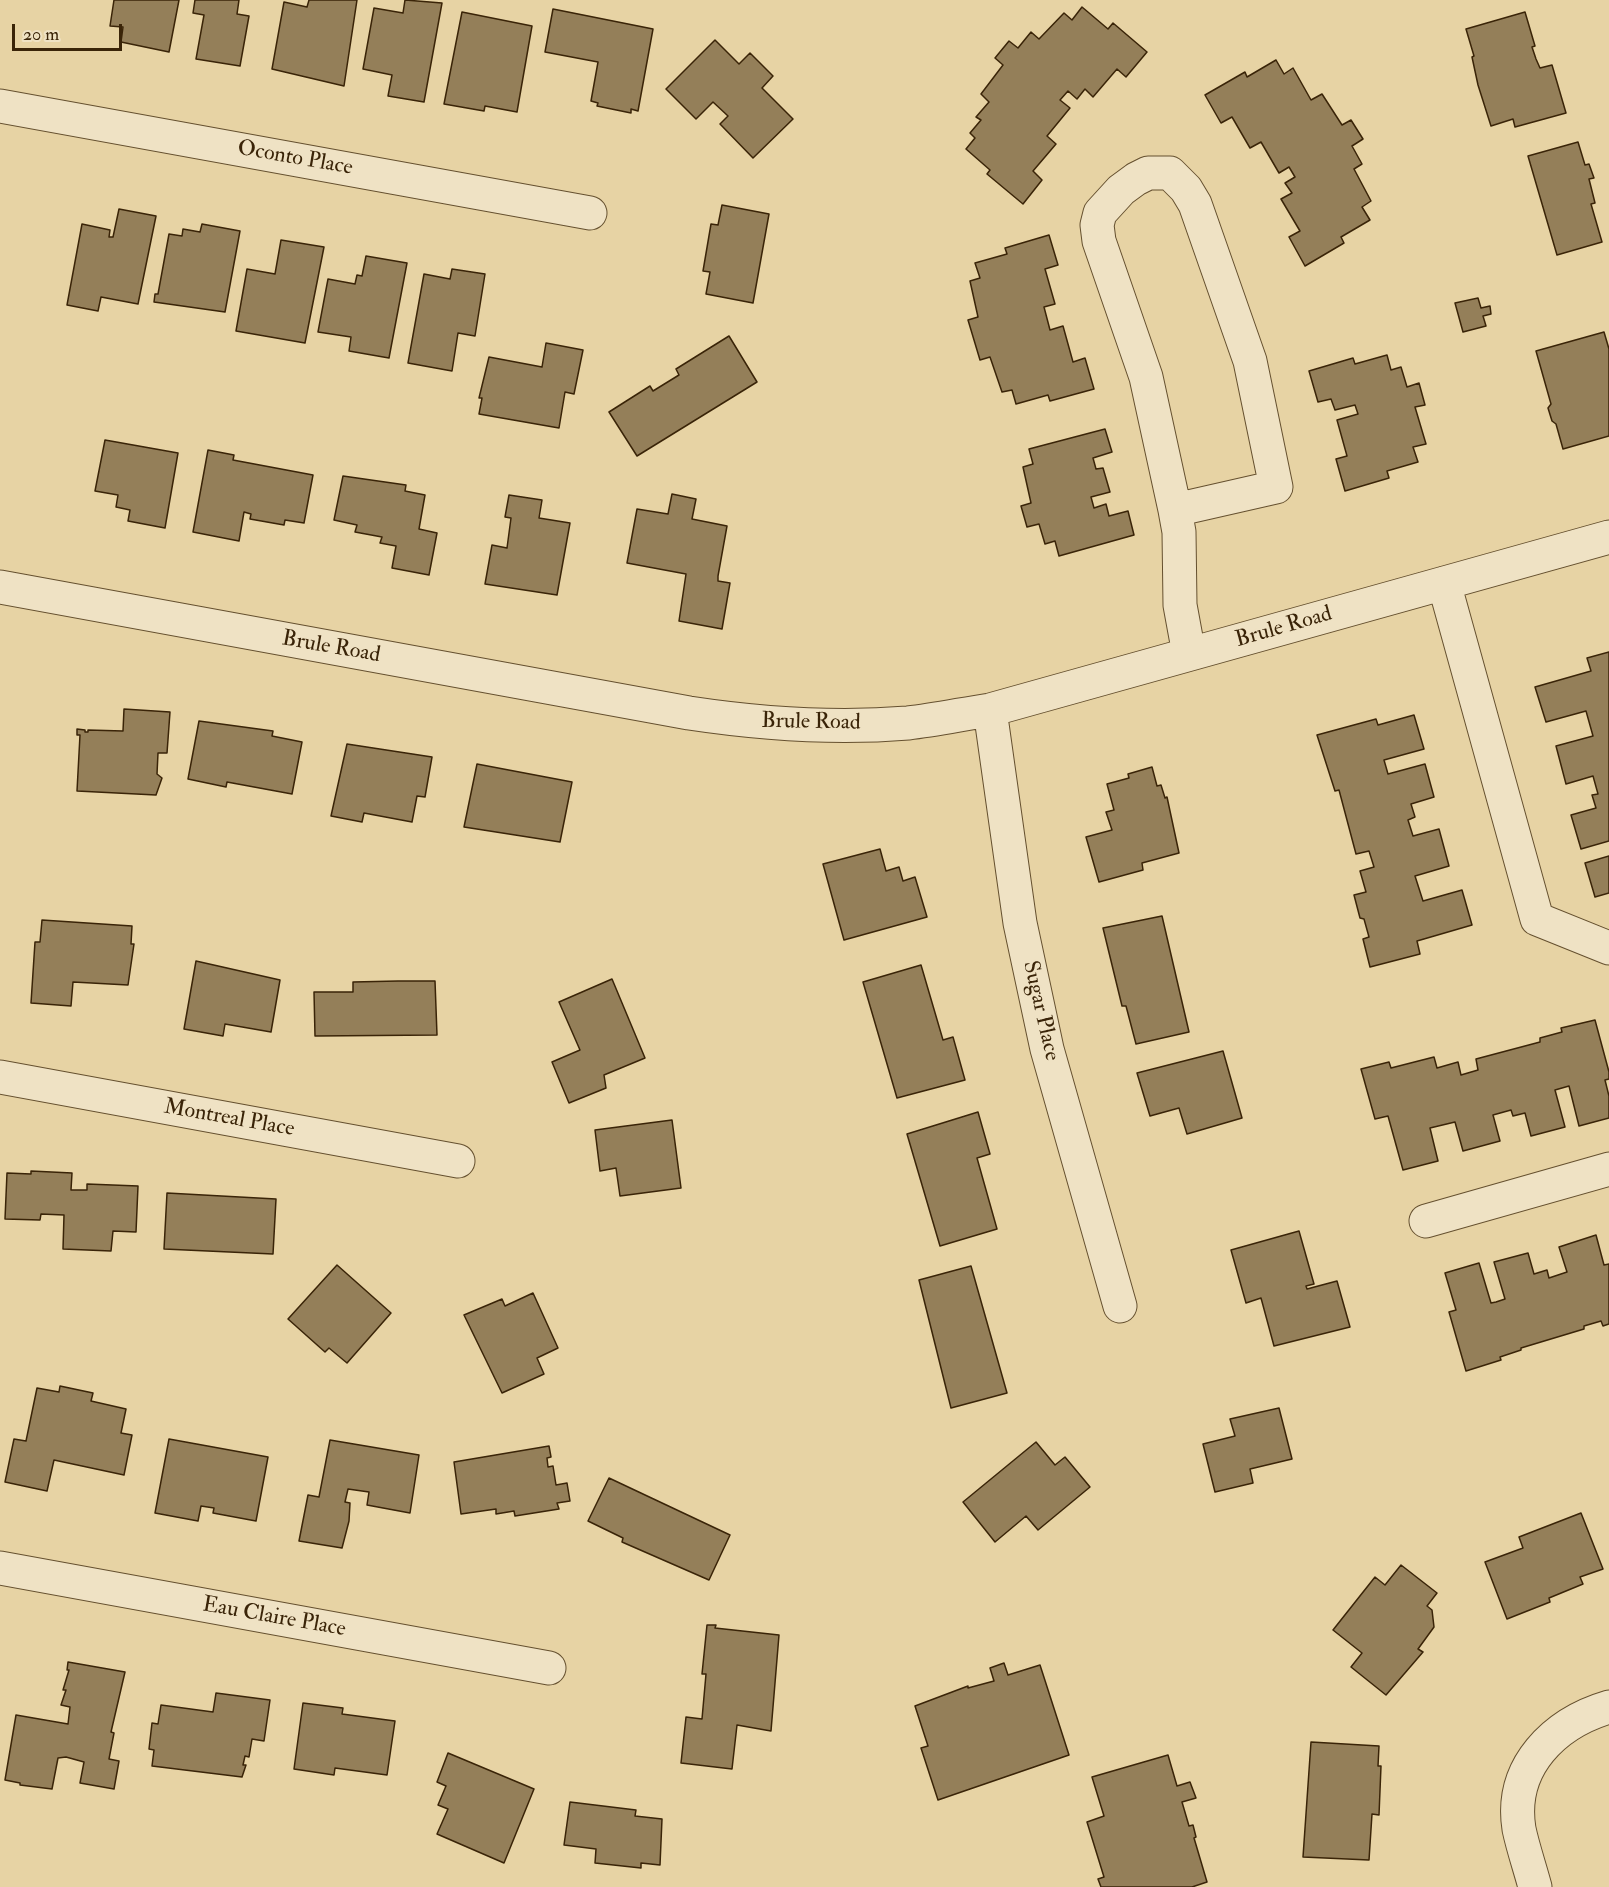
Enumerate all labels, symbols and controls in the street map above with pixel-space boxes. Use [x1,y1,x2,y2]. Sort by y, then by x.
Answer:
scale bar [15,12,124,50]
text: 20 m [23,23,59,46]
street label: Oconto Place [235,136,355,182]
street label: Brule Road [1233,602,1335,654]
street label: Brule Road [280,626,382,670]
street label: Brule Road [761,709,861,737]
street label: Sugar Place [1016,958,1064,1064]
street label: Montreal Place [162,1095,296,1143]
street label: Eau Claire Place [200,1592,348,1644]

